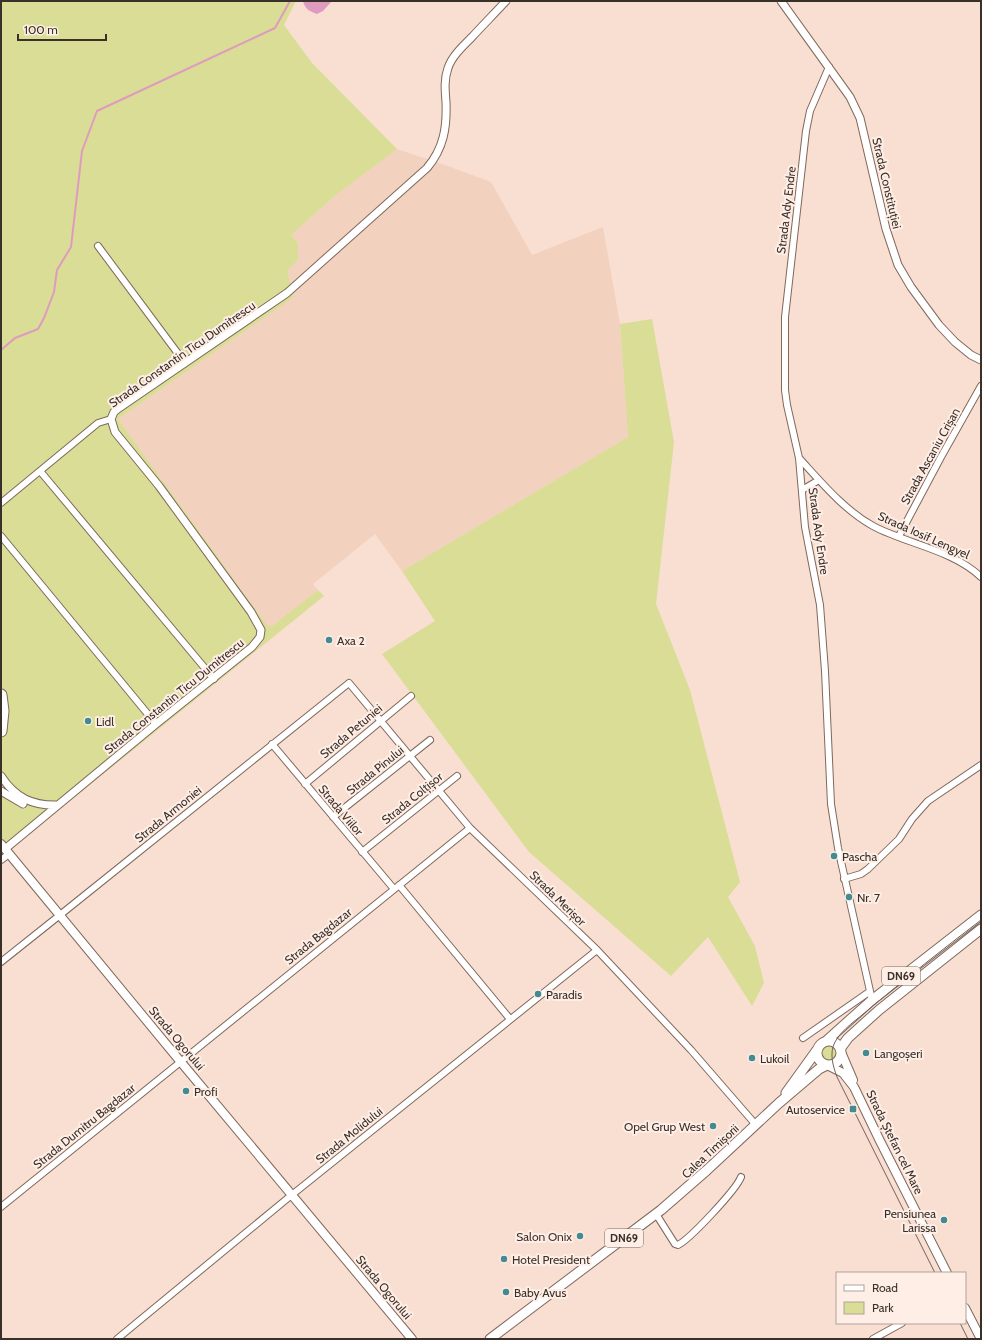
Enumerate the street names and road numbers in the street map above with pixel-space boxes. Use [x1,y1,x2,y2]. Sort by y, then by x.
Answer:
street label: Strada Constituției [868,136,905,230]
street label: Strada Ady Endre [773,165,799,255]
street label: Strada Constantin Ticu Dumitrescu [106,298,258,410]
street label: Strada Ascaniu Crișan [897,405,964,508]
street label: Strada Ady Endre [805,486,833,576]
street label: Strada Iosif Lengyel [876,508,972,562]
street label: Strada Constantin Ticu Dumitrescu [101,635,247,757]
street label: Strada Petuniei [317,701,385,761]
street label: Strada Pinului [343,742,407,798]
street label: Strada Colțișor [378,769,446,828]
street label: Strada Armoniei [132,782,204,846]
street label: Strada Viilor [315,782,367,839]
street label: Strada Merișor [526,867,590,930]
street label: Strada Bagdazar [281,904,355,968]
road number: DN69 [882,967,920,985]
street label: Strada Ogorului [146,1003,208,1073]
street label: Strada Dumitru Bagdazar [30,1080,138,1172]
street label: Strada Ștefan cel Mare [862,1088,927,1197]
street label: Strada Molidului [313,1103,385,1167]
street label: Calea Timișorii [678,1121,742,1182]
road number: DN69 [605,1229,643,1247]
street label: Strada Ogorului [353,1252,415,1322]

